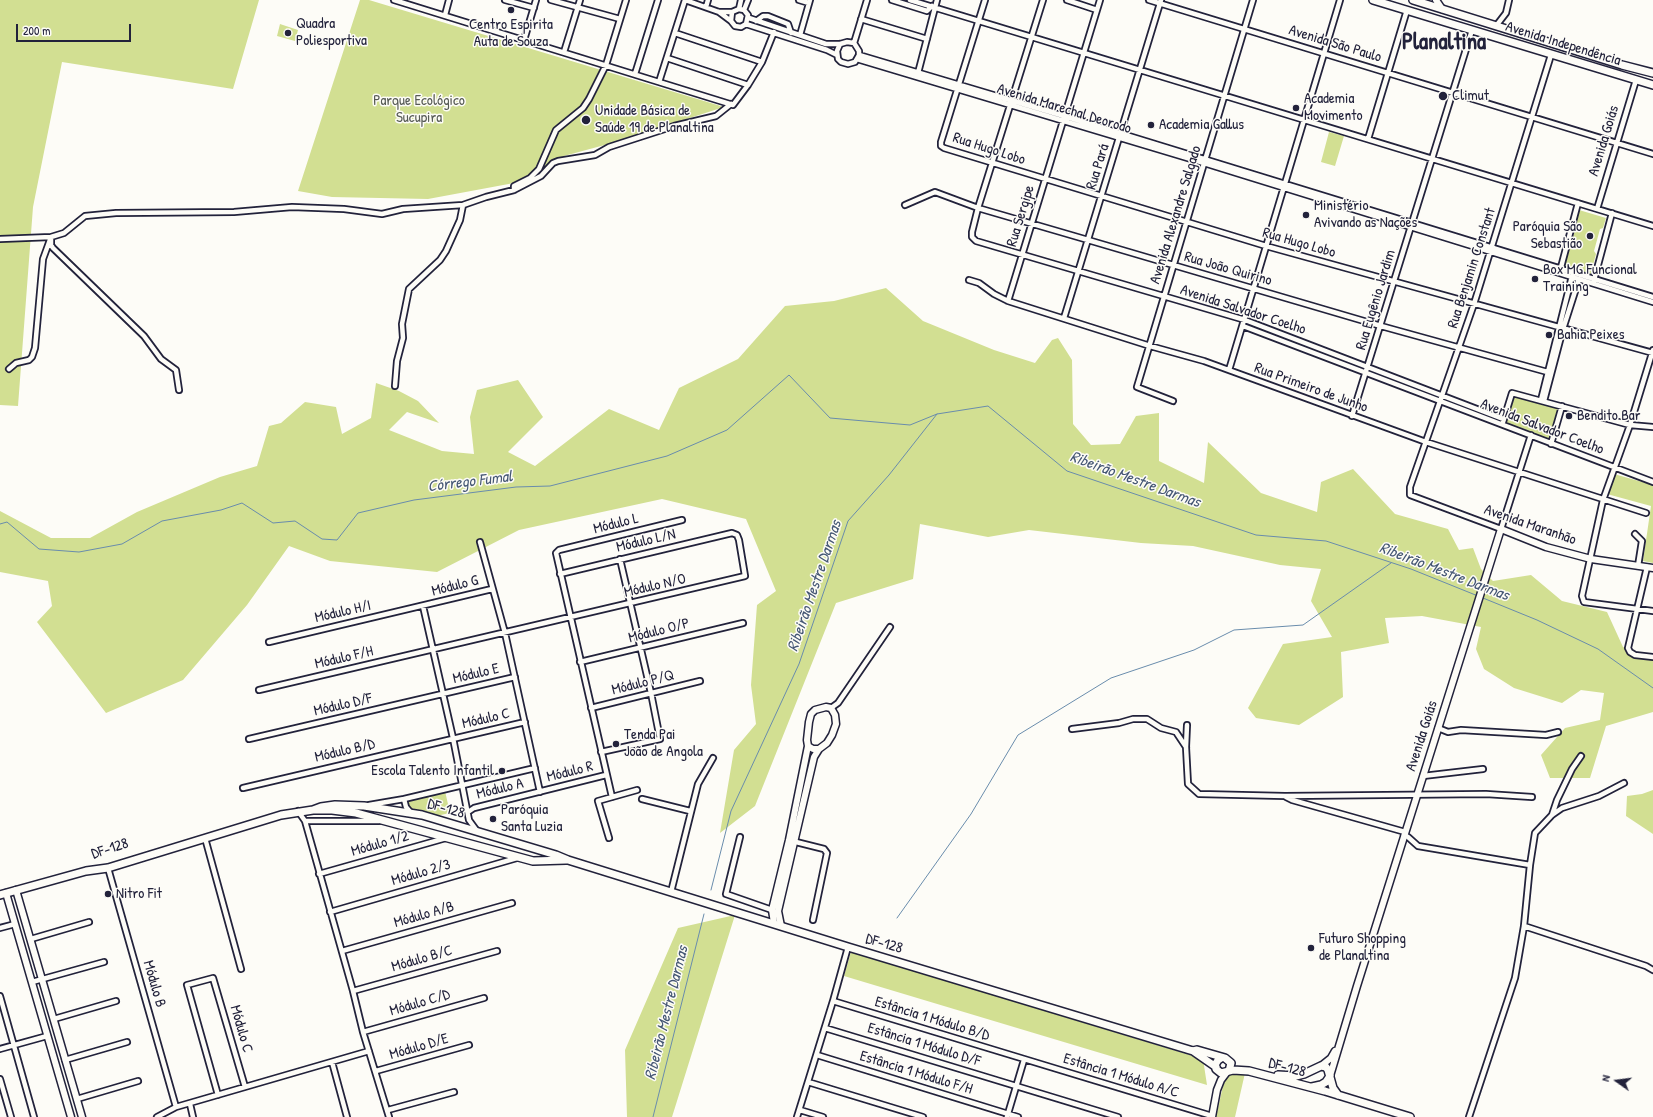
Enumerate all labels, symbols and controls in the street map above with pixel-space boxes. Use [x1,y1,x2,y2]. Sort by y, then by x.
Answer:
marker: Centro Espirita Auta de Souza [506,5,516,15]
place label: Quadra Poliesportiva [296,15,367,50]
scale bar [18,16,133,42]
place label: Centro Espirita Auta de Souza [469,16,553,51]
street label: Avenida Independência [1503,18,1623,70]
street label: Avenida São Paulo [1286,21,1384,67]
text: 200 m [23,22,50,39]
marker: Quadra Poliesportiva [283,28,293,38]
district label: Planaltina [1402,29,1486,57]
street label: Avenida Marechal Deorodo [995,80,1133,138]
place label: Climut [1452,87,1489,105]
place label: Academia Movimento [1304,90,1362,125]
marker: Climut [1437,90,1449,102]
park label: Parque Ecológico Sucupira [373,92,465,127]
place label: Unidade Básica de Saúde 19 de Planaltina [595,102,714,137]
marker: Academia Movimento [1291,103,1301,113]
street label: Avenida Goiás [1585,104,1623,178]
marker: Unidade Básica de Saúde 19 de Planaltina [580,114,592,126]
place label: Academia Gallus [1159,116,1244,134]
marker: Academia Gallus [1146,120,1156,130]
street label: Rua Hugo Lobo [950,129,1028,169]
street label: Rua Pará [1083,142,1113,192]
street label: Avenida Alexandre Salgado [1146,144,1206,286]
street label: Rua Sergipe [1003,183,1039,249]
place label: Ministério Avivando as Nações [1314,197,1417,232]
street label: Rua Benjamin Constant [1444,206,1500,330]
marker: Ministério Avivando as Nações [1301,210,1311,220]
place label: Paróquia São Sebastião [1513,218,1582,253]
street label: Rua Hugo Lobo [1260,224,1338,262]
marker: Paróquia São Sebastião [1585,231,1595,241]
street label: Rua João Quirino [1182,248,1274,290]
street label: Rua Eugênio Jardim [1352,248,1400,352]
place label: Box MG Funcional Training [1543,261,1637,296]
marker: Box MG Funcional Training [1530,274,1540,284]
street label: Avenida Salvador Coelho [1178,281,1308,339]
place label: Bahia Peixes [1557,326,1624,344]
marker: Bahia Peixes [1544,330,1554,340]
street label: Rua Primeiro de Junho [1252,359,1370,417]
street label: Avenida Salvador Coelho [1478,395,1606,459]
place label: Bendito Bar [1577,407,1640,425]
marker: Bendito Bar [1564,411,1574,421]
water label: Ribeirão Mestre Darmas [1067,448,1203,512]
water label: Córrego Fumal [427,467,513,497]
street label: Avenida Maranhão [1482,501,1578,549]
street label: Módulo L [592,510,640,538]
water label: Ribeirão Mestre Darmas [784,518,846,654]
street label: Módulo L/N [615,525,677,557]
water label: Ribeirão Mestre Darmas [1377,538,1511,606]
street label: Módulo N/O [622,570,688,602]
street label: Módulo G [430,572,480,600]
street label: Módulo H/I [313,597,373,627]
street label: Módulo O/P [627,615,691,647]
street label: Módulo F/H [313,643,375,673]
street label: Módulo E [451,660,501,688]
street label: Módulo P/Q [610,667,676,699]
street label: Módulo D/F [312,690,374,720]
street label: Avenida Goiás [1402,699,1442,773]
street label: Módulo C [460,705,512,733]
place label: Tenda Pai João de Angola [624,726,703,761]
street label: Módulo B/D [313,735,377,767]
marker: Tenda Pai João de Angola [611,739,621,749]
street label: Módulo R [545,758,595,786]
place label: Escola Talento Infantil [371,762,494,780]
marker: Escola Talento Infantil [497,766,507,776]
street label: Módulo A [475,775,525,803]
street label: DF-128 [425,795,467,823]
place label: Paróquia Santa Luzia [501,801,562,836]
marker: Paróquia Santa Luzia [488,814,498,824]
street label: Módulo 1/2 [349,827,411,861]
street label: DF-128 [89,835,131,863]
street label: Módulo 2/3 [389,856,453,890]
place label: Nitro Fit [116,885,162,903]
marker: Nitro Fit [103,889,113,899]
street label: Módulo A/B [392,898,456,932]
street label: DF-128 [863,930,905,958]
place label: Futuro Shopping de Planaltina [1319,930,1406,965]
street label: Módulo B/C [389,942,455,976]
marker: Futuro Shopping de Planaltina [1306,943,1316,953]
water label: Ribeirão Mestre Darmas [641,944,693,1082]
street label: Módulo B [139,958,169,1010]
street label: Módulo C/D [388,986,452,1020]
street label: Estância 1 Módulo B/D [872,993,992,1045]
street label: Módulo C [226,1003,256,1055]
street label: Estância 1 Módulo D/F [865,1019,983,1071]
street label: Módulo D/E [387,1030,451,1064]
street label: Estância 1 Módulo F/H [857,1047,975,1099]
street label: Estância 1 Módulo A/C [1061,1050,1181,1102]
street label: DF-128 [1266,1054,1308,1082]
north arrow [1597,1061,1637,1101]
text: N [1598,1074,1613,1083]

